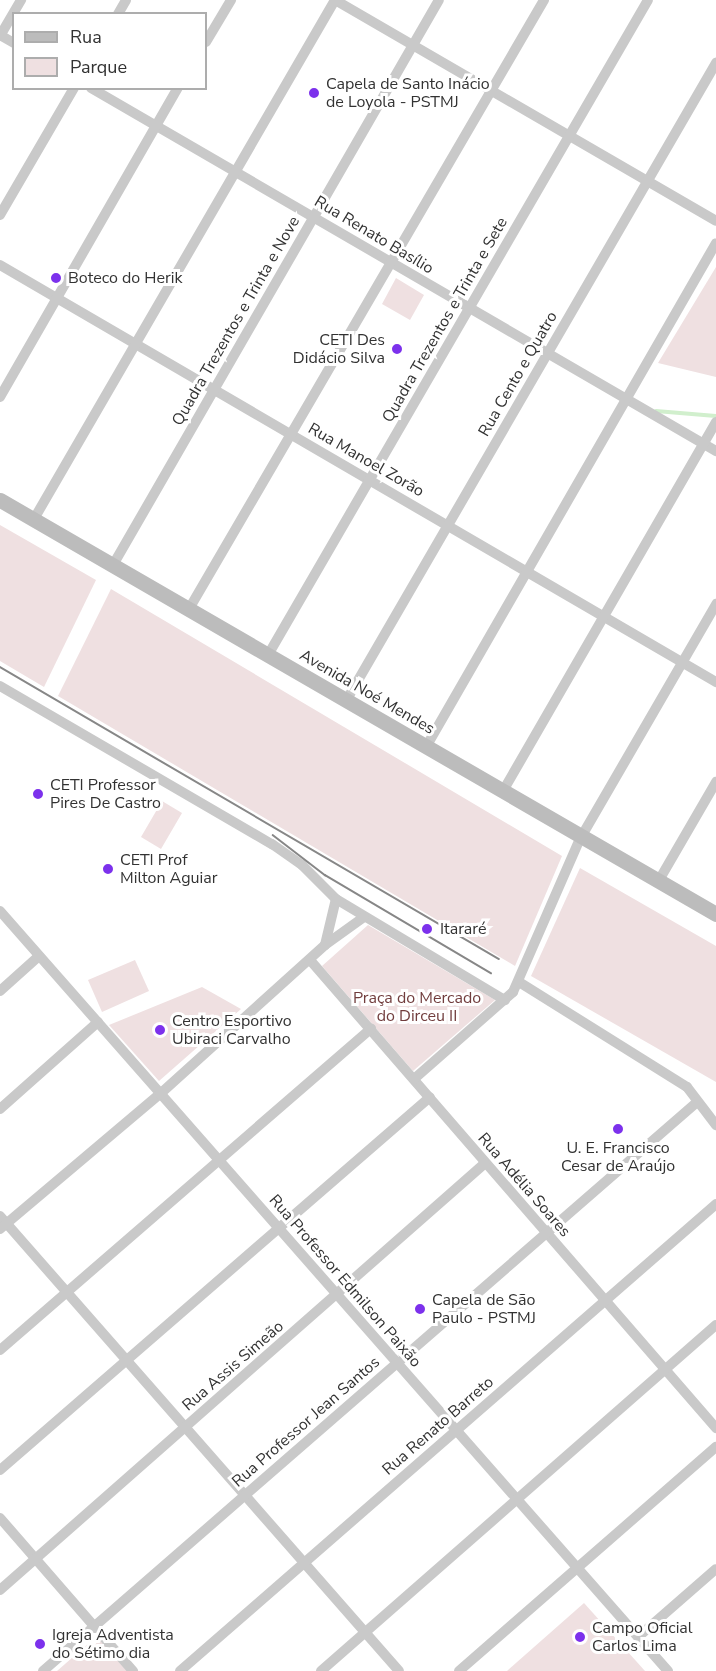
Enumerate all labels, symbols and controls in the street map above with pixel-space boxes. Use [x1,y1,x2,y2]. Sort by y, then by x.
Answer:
legend [12,12,207,90]
text: Rua [70,25,102,49]
text: Parque [70,55,127,79]
place label: Capela de Santo Inácio de Loyola - PSTMJ [326,74,490,112]
marker: Capela de Santo Inácio de Loyola - PSTMJ [307,86,321,100]
street label: Rua Renato Basílio [311,192,437,278]
street label: Quadra Trezentos e Trinta e Nove [168,213,304,429]
street label: Quadra Trezentos e Trinta e Sete [378,214,512,426]
place label: Boteco do Herik [68,268,182,288]
marker: Boteco do Herik [49,271,63,285]
street label: Rua Cento e Quatro [474,308,562,440]
place label: CETI Des Didácio Silva [293,330,385,368]
marker: CETI Des Didácio Silva [390,342,404,356]
street label: Rua Manoel Zorão [305,419,427,501]
street label: Avenida Noé Mendes [296,645,438,739]
place label: CETI Professor Pires De Castro [50,775,161,813]
marker: CETI Professor Pires De Castro [31,787,45,801]
place label: CETI Prof Milton Aguiar [120,850,217,888]
marker: CETI Prof Milton Aguiar [101,862,115,876]
place label: Itararé [440,919,486,939]
marker: Itararé [418,920,436,938]
park label: Praça do Mercado do Dirceu II [353,988,481,1026]
place label: Centro Esportivo Ubiraci Carvalho [172,1011,292,1049]
marker: Centro Esportivo Ubiraci Carvalho [153,1023,167,1037]
marker: U. E. Francisco Cesar de Araújo [611,1122,625,1136]
street label: Rua Adélia Soares [474,1129,574,1241]
place label: U. E. Francisco Cesar de Araújo [561,1138,675,1176]
street label: Rua Professor Edmilson Paixão [265,1191,425,1371]
place label: Capela de São Paulo - PSTMJ [432,1290,536,1328]
marker: Capela de São Paulo - PSTMJ [413,1302,427,1316]
street label: Rua Assis Simeão [178,1317,288,1415]
street label: Rua Professor Jean Santos [228,1353,384,1491]
street label: Rua Renato Barreto [379,1373,497,1479]
place label: Campo Oficial Carlos Lima [592,1618,693,1656]
place label: Igreja Adventista do Sétimo dia [52,1625,174,1663]
marker: Campo Oficial Carlos Lima [573,1630,587,1644]
marker: Igreja Adventista do Sétimo dia [33,1637,47,1651]

